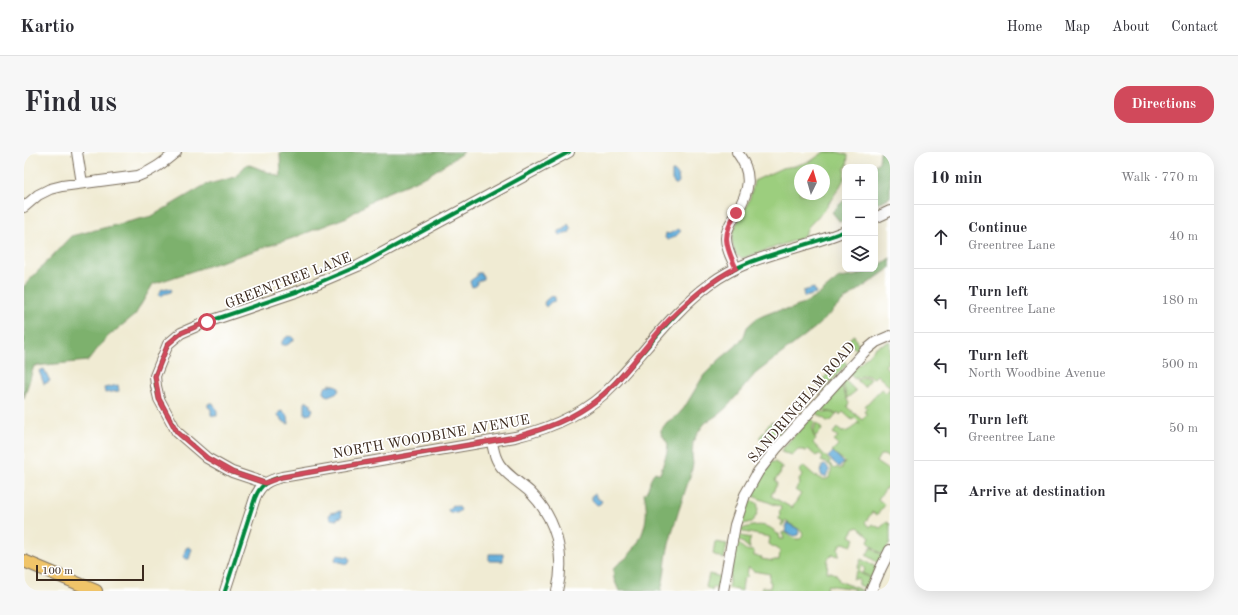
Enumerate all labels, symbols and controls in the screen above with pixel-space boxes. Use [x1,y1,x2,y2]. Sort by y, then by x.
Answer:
text: Kartio [20,18,75,37]
text: Home [1007,20,1042,34]
text: Map [1064,20,1090,34]
text: About [1112,20,1149,34]
text: Contact [1171,20,1218,34]
button: Directions [1114,86,1214,123]
text: Find us [24,90,117,118]
north arrow [794,164,830,200]
map controls [842,164,878,272]
button: + [842,164,878,200]
text: 10 min [930,170,983,187]
text: Walk · 770 m [1121,171,1198,184]
button: − [842,200,878,236]
route end [727,204,745,222]
text: Continue [968,221,1027,236]
icon: ahead [930,226,952,248]
text: 40 m [1169,230,1198,243]
button: layers [842,236,878,272]
text: Greentree Lane [968,239,1055,252]
street label: GREENTREE LANE [223,250,353,311]
text: Turn left [968,285,1028,300]
icon: left [930,290,952,312]
text: 180 m [1161,294,1198,307]
text: Greentree Lane [968,303,1055,316]
route start [198,313,216,331]
street label: SANDRINGHAM ROAD [746,339,858,466]
text: Turn left [968,349,1028,364]
icon: left [930,354,952,376]
text: 500 m [1161,358,1198,371]
text: North Woodbine Avenue [968,367,1105,380]
street label: NORTH WOODBINE AVENUE [332,413,531,461]
text: Turn left [968,413,1028,428]
icon: left [930,418,952,440]
text: 50 m [1169,422,1198,435]
text: Greentree Lane [968,431,1055,444]
icon: arrive [930,482,952,504]
text: Arrive at destination [968,485,1106,500]
scale bar [36,563,144,582]
text: 100 m [42,566,73,577]

